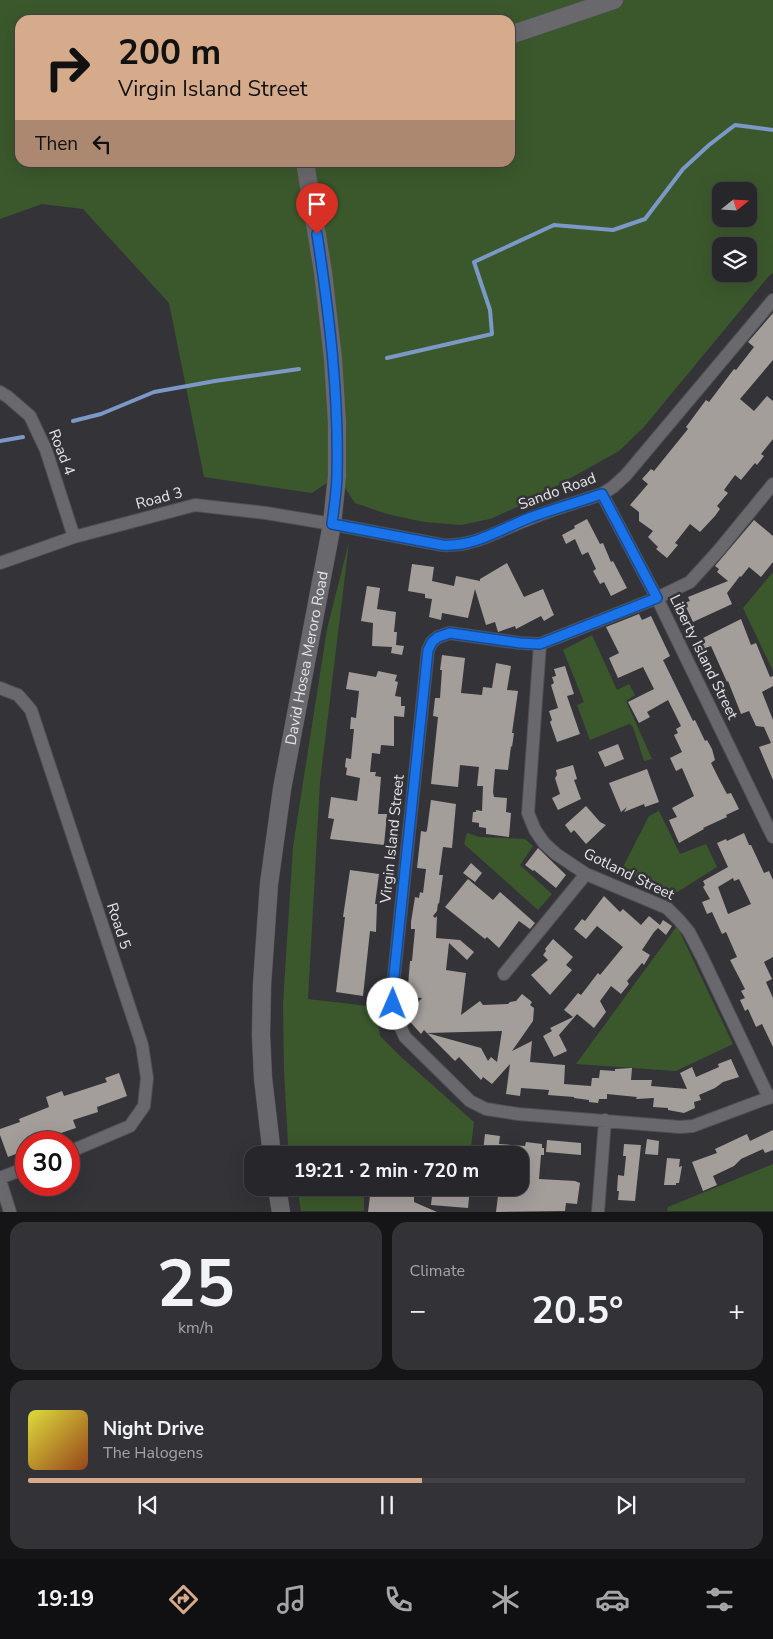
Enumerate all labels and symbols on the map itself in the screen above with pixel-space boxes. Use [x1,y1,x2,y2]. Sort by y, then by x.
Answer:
north arrow [712,182,758,228]
pin [296,183,338,234]
street label: Road 4 [44,426,80,478]
street label: Sando Road [515,468,599,514]
street label: Road 3 [133,482,185,514]
street label: David Hosea Meroro Road [281,569,333,747]
street label: Liberty Island Street [665,591,743,723]
street label: Virgin Island Street [375,773,409,905]
street label: Gotland Street [580,843,678,905]
street label: Road 5 [102,900,136,952]
position arrow [366,977,418,1029]
speed limit sign: 30 [15,1131,80,1196]

